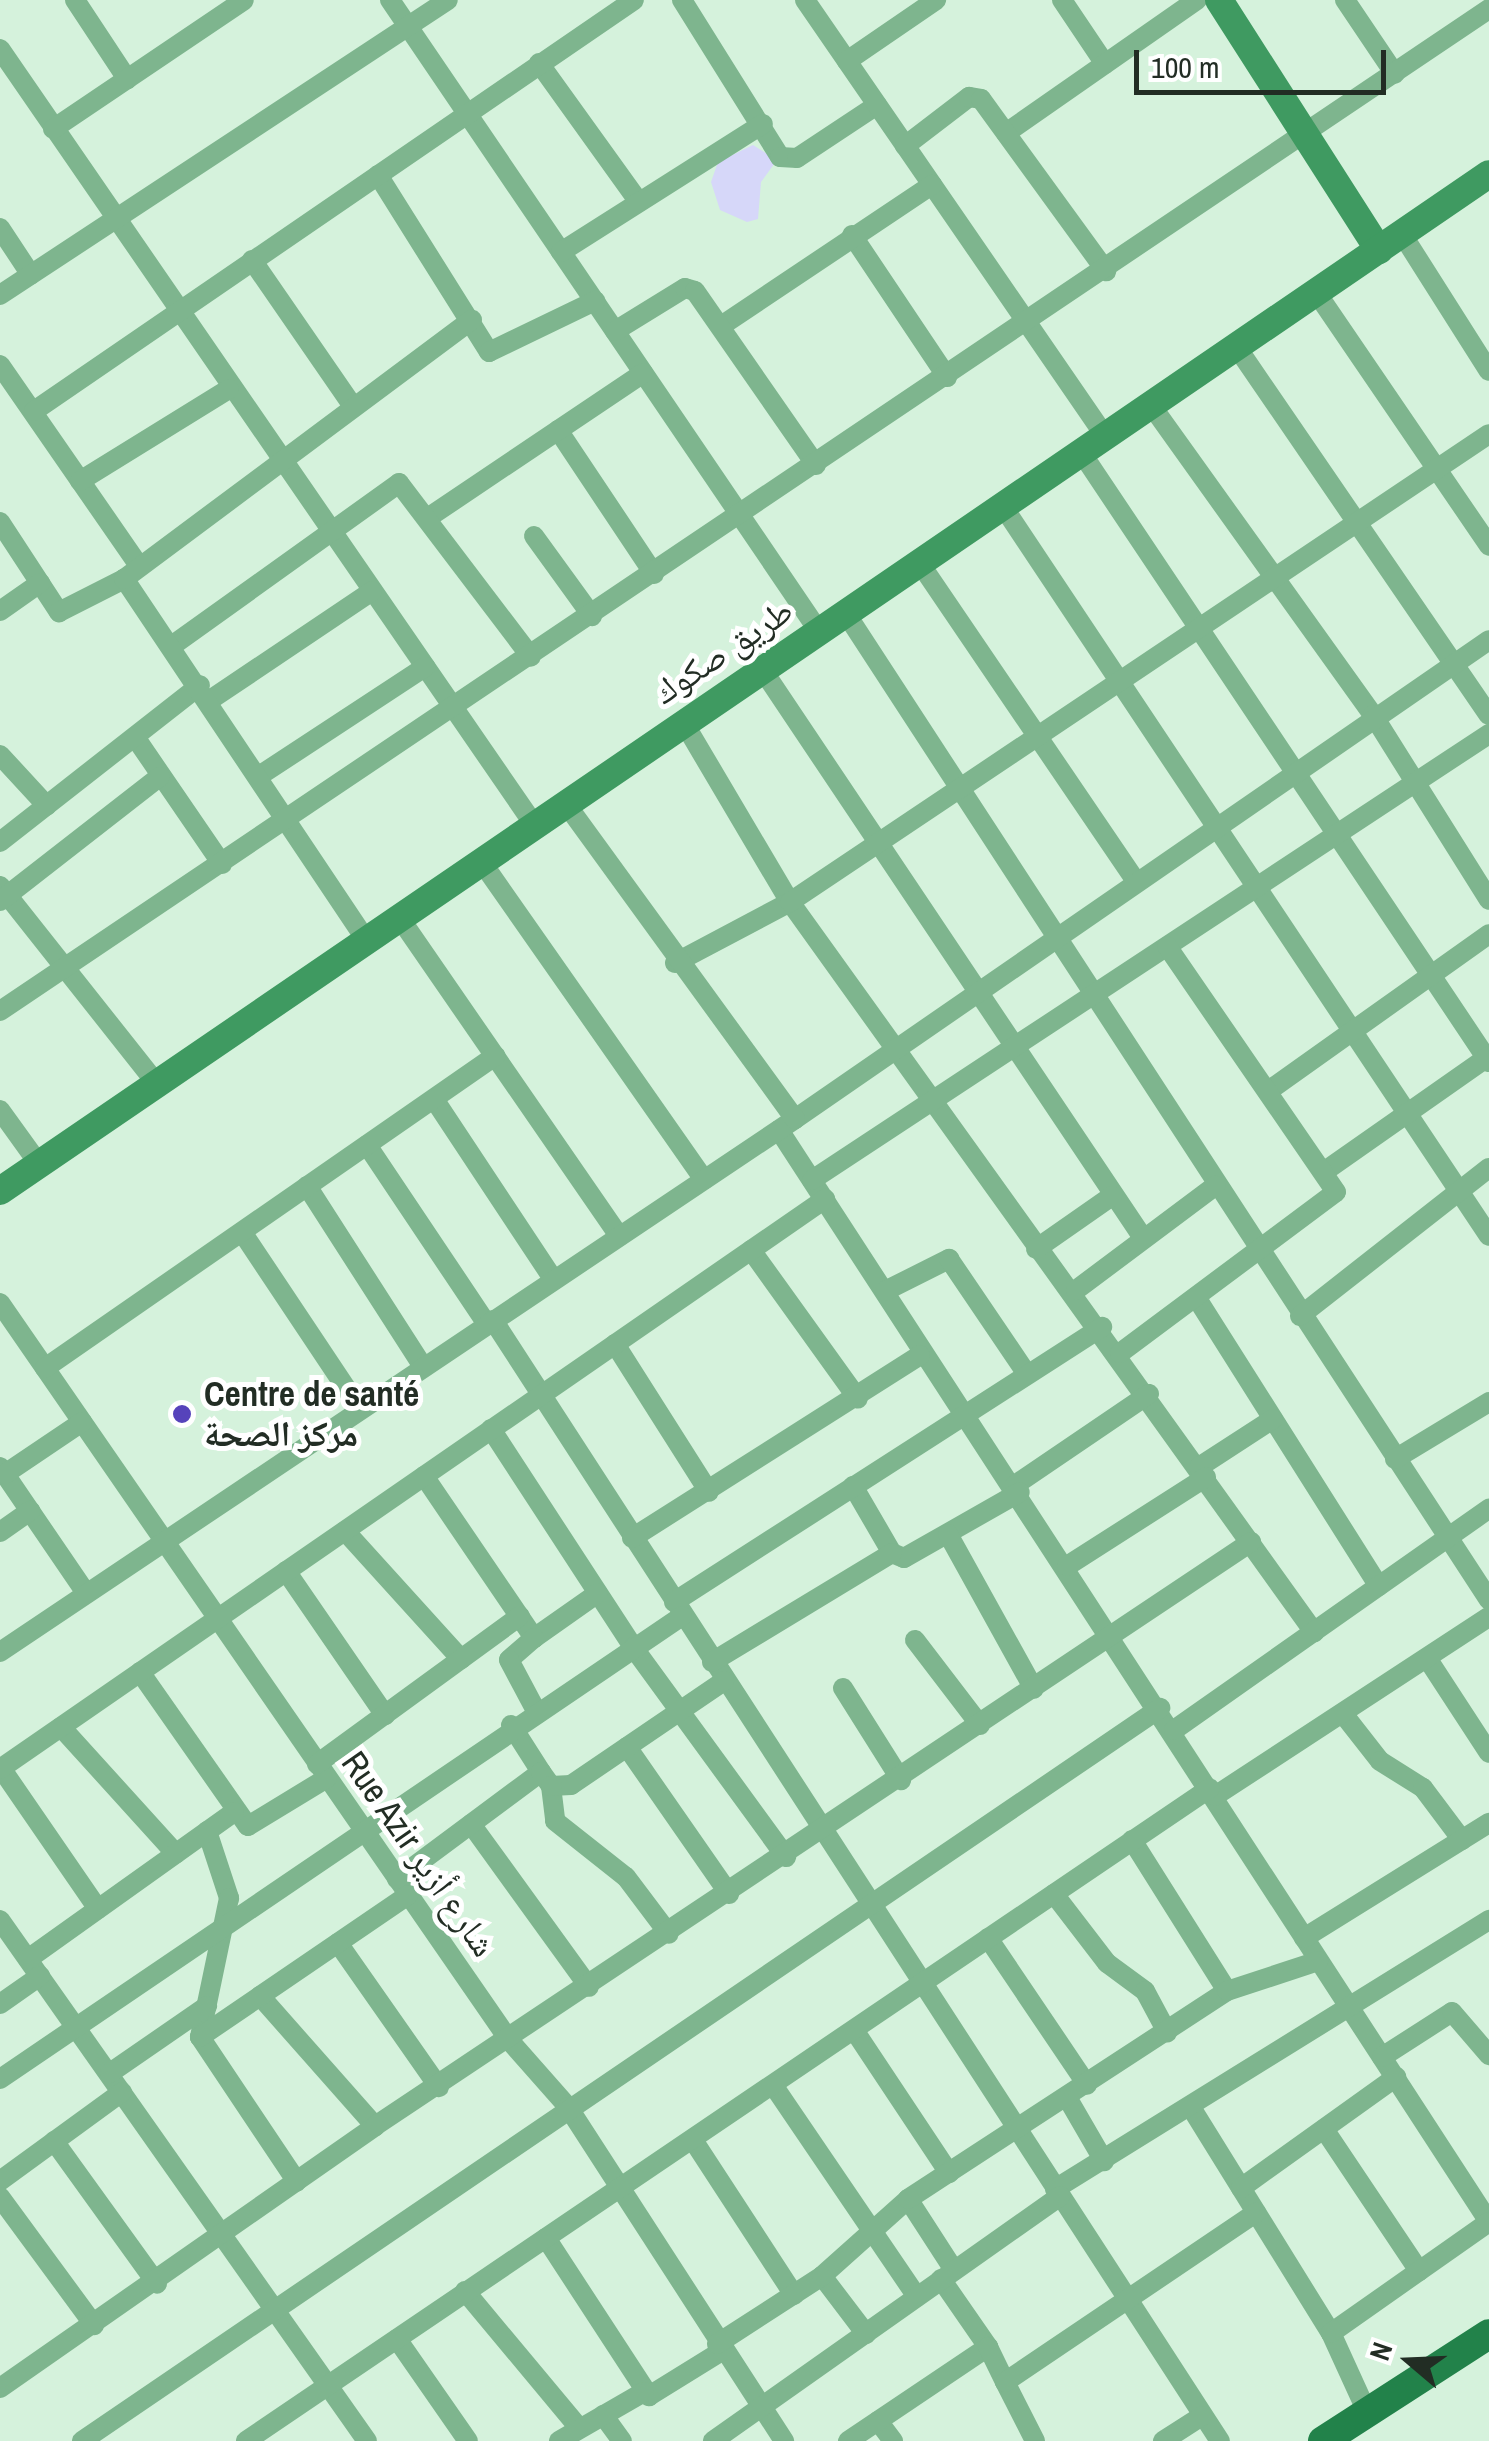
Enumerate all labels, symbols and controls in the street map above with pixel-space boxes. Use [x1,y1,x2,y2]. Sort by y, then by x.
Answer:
scale bar [1139,30,1392,92]
text: 100 m [1151,47,1219,87]
street label: طريق صكوك [645,589,801,713]
place label: Centre de santé مركز الصحة [204,1373,419,1455]
marker: Centre de santé مركز الصحة [169,1401,195,1427]
street label: Rue Azir شارع أزير [332,1743,506,1965]
north arrow [1359,2311,1459,2411]
text: N [1360,2337,1401,2365]

